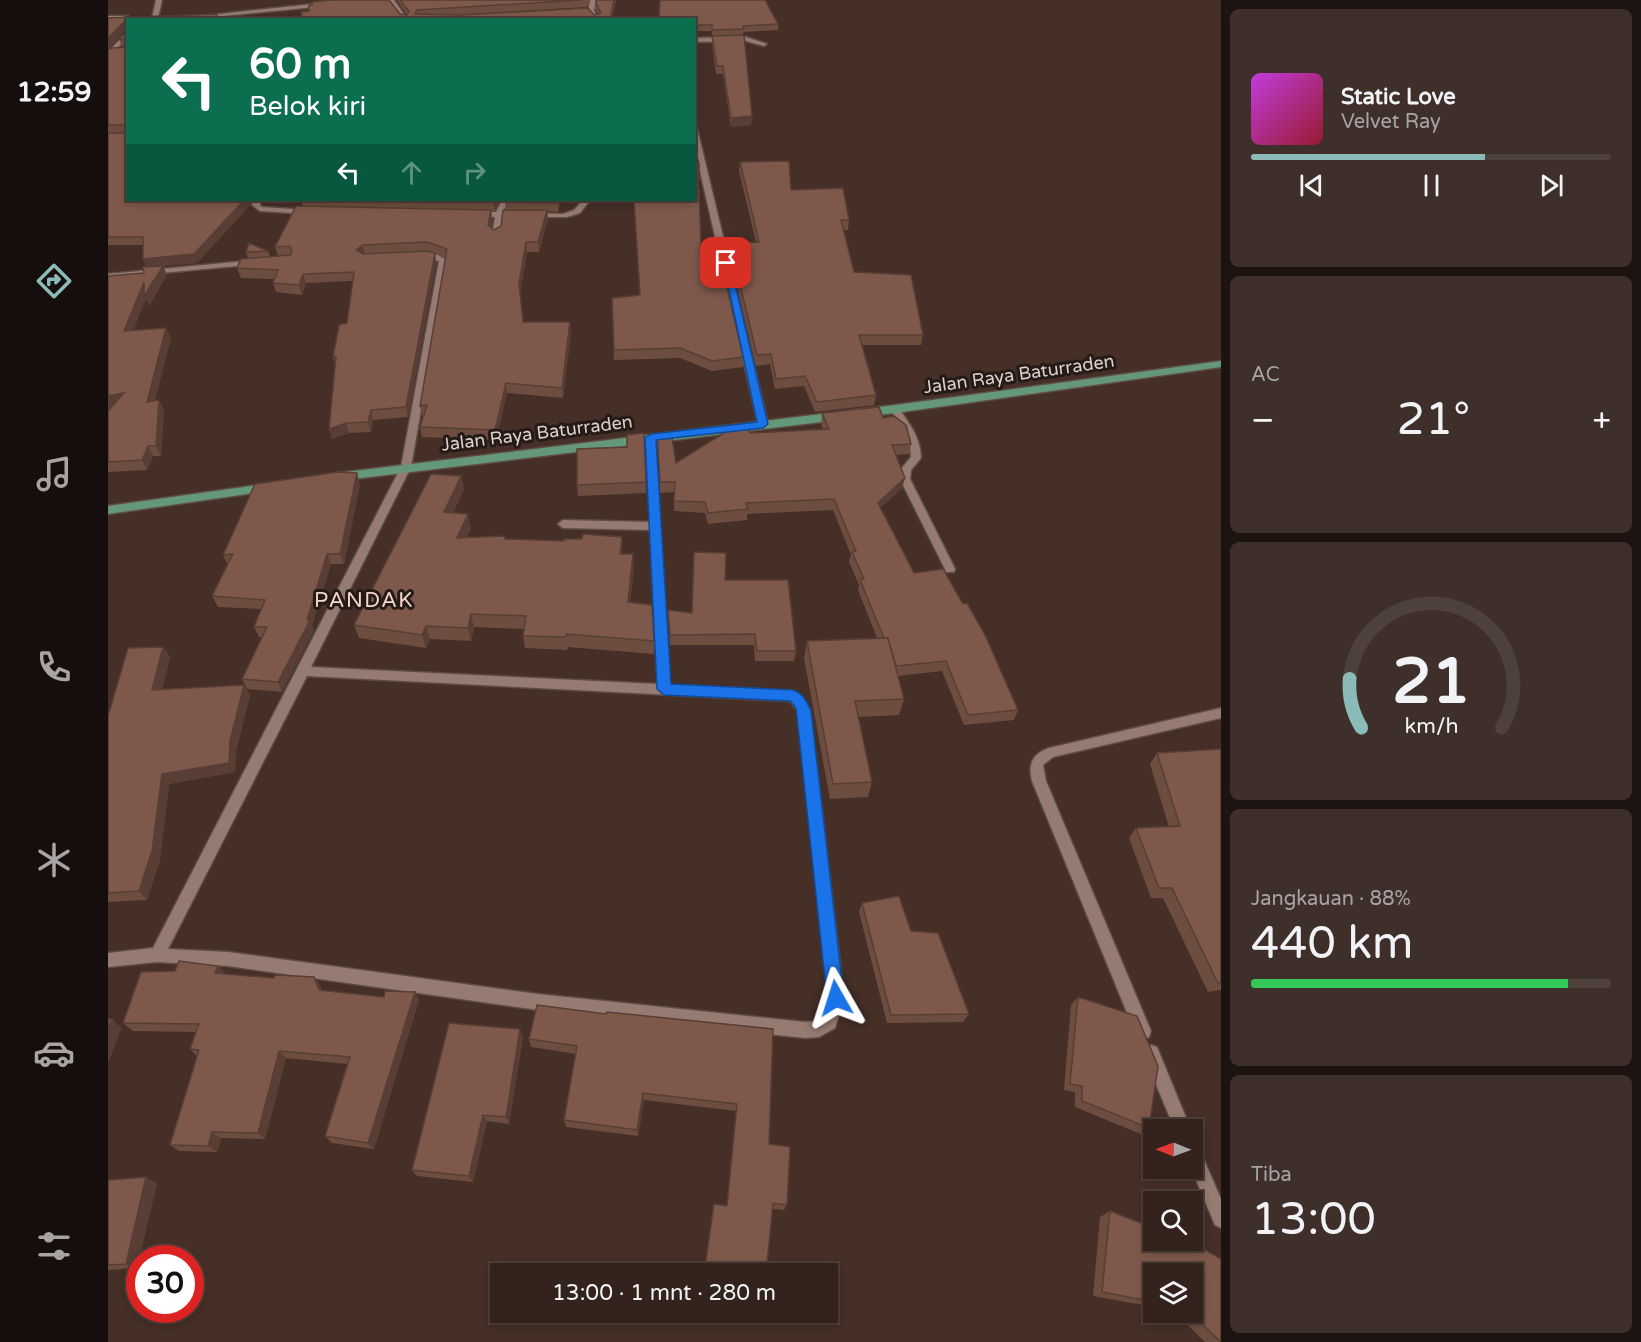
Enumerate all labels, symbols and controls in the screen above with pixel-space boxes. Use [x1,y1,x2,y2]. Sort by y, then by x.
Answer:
text: 60 m [249,39,351,90]
icon: left [150,42,228,120]
text: 12:59 [17,76,91,109]
text: Static Love [1341,84,1456,110]
text: Belok kiri [249,90,366,123]
text: Velvet Ray [1341,110,1441,134]
icon: left [332,156,365,189]
icon: ahead [395,156,428,189]
icon: right [458,156,491,189]
icon: previous [1295,169,1328,202]
icon: pause [1415,169,1448,202]
icon: next [1535,169,1568,202]
pin [700,237,751,288]
icon: arrive [709,246,742,279]
icon: directions [33,260,75,302]
street label: Jalan Raya Baturraden [922,350,1116,398]
text: AC [1251,363,1280,387]
text: 21° [1397,393,1470,447]
text: − [1251,401,1275,440]
text: + [1592,401,1611,440]
street label: Jalan Raya Baturraden [440,410,634,456]
icon: music [33,453,75,495]
district label: PANDAK [314,588,414,613]
text: 21 [1392,645,1470,720]
icon: phone [33,646,75,688]
text: km/h [1404,713,1458,739]
icon: climate [33,839,75,881]
text: Jangkauan · 88% [1251,887,1411,911]
text: 440 km [1251,917,1413,971]
position arrow [804,966,868,1030]
icon: car [33,1032,75,1074]
north arrow [1143,1119,1203,1179]
map controls [1143,1119,1203,1323]
text: Tiba [1251,1163,1292,1187]
button: search [1143,1191,1203,1251]
text: 13:00 [1251,1193,1376,1247]
icon: filters [33,1225,75,1267]
speed limit sign: 30 [126,1245,204,1323]
button: layers [1143,1263,1203,1323]
text: 13:00 · 1 mnt · 280 m [552,1280,776,1306]

